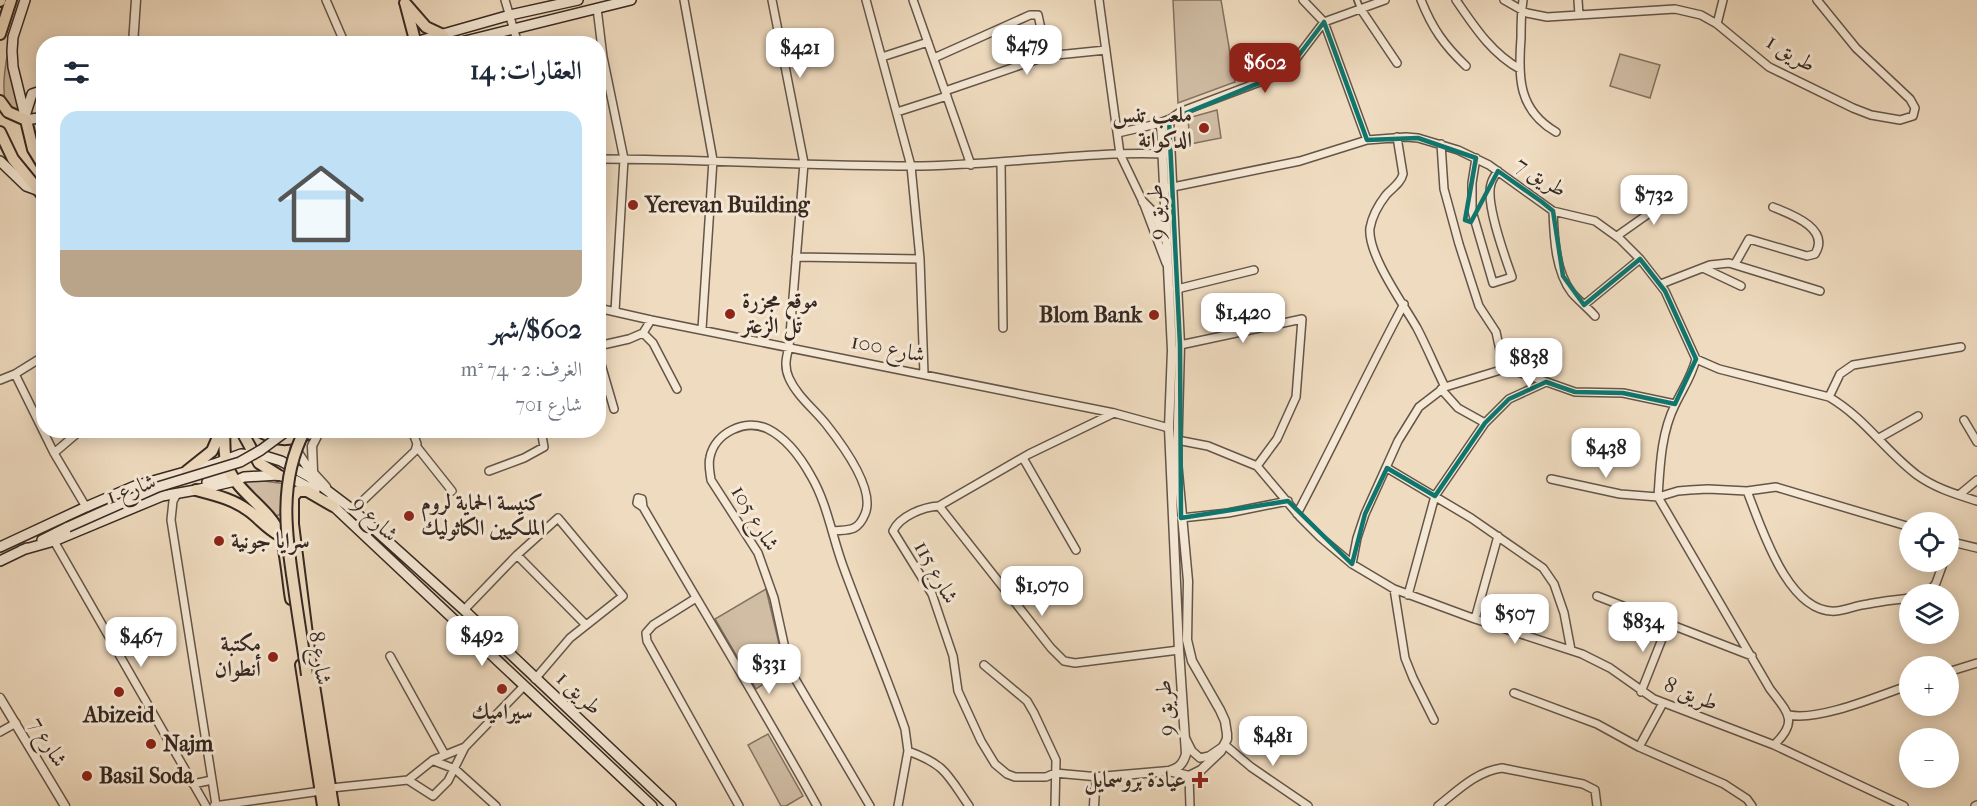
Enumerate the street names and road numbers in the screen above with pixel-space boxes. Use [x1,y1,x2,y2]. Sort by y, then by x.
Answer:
street label: طريق 1 [1761,28,1820,79]
street label: 7 طريق [1510,151,1571,204]
street label: 9 طريق [1142,183,1171,241]
street label: شارع 100 [848,328,927,373]
street label: شارع 1 [103,468,161,515]
street label: شارع 105 [721,480,785,558]
street label: شارع 9 [343,491,404,551]
street label: شارع 115 [904,536,964,610]
street label: شارع 8 [298,629,337,687]
street label: طريق 1 [550,665,607,721]
street label: طريق 8 [1660,671,1722,717]
street label: 9 طريق [1150,679,1181,737]
street label: شارع 7 [19,712,73,774]

